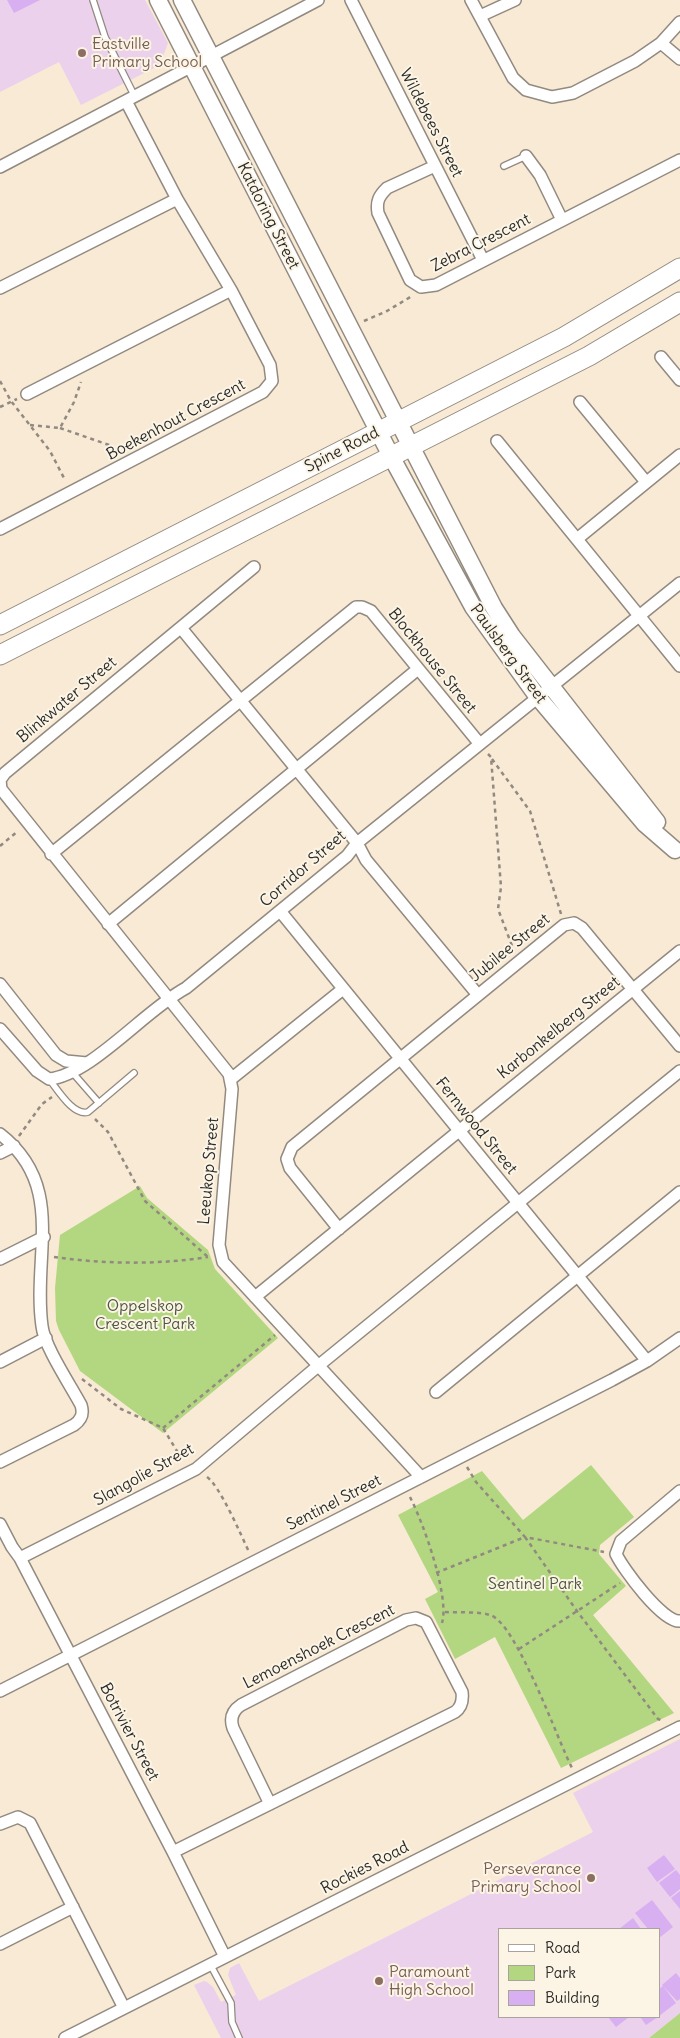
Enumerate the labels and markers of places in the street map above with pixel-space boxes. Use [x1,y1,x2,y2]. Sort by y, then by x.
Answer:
place label: Eastville Primary School [92,34,202,72]
marker: Eastville Primary School [76,47,88,59]
place label: Perseverance Primary School [471,1859,581,1897]
marker: Perseverance Primary School [585,1872,597,1884]
place label: Paramount High School [389,1962,474,2000]
marker: Paramount High School [373,1975,385,1987]

